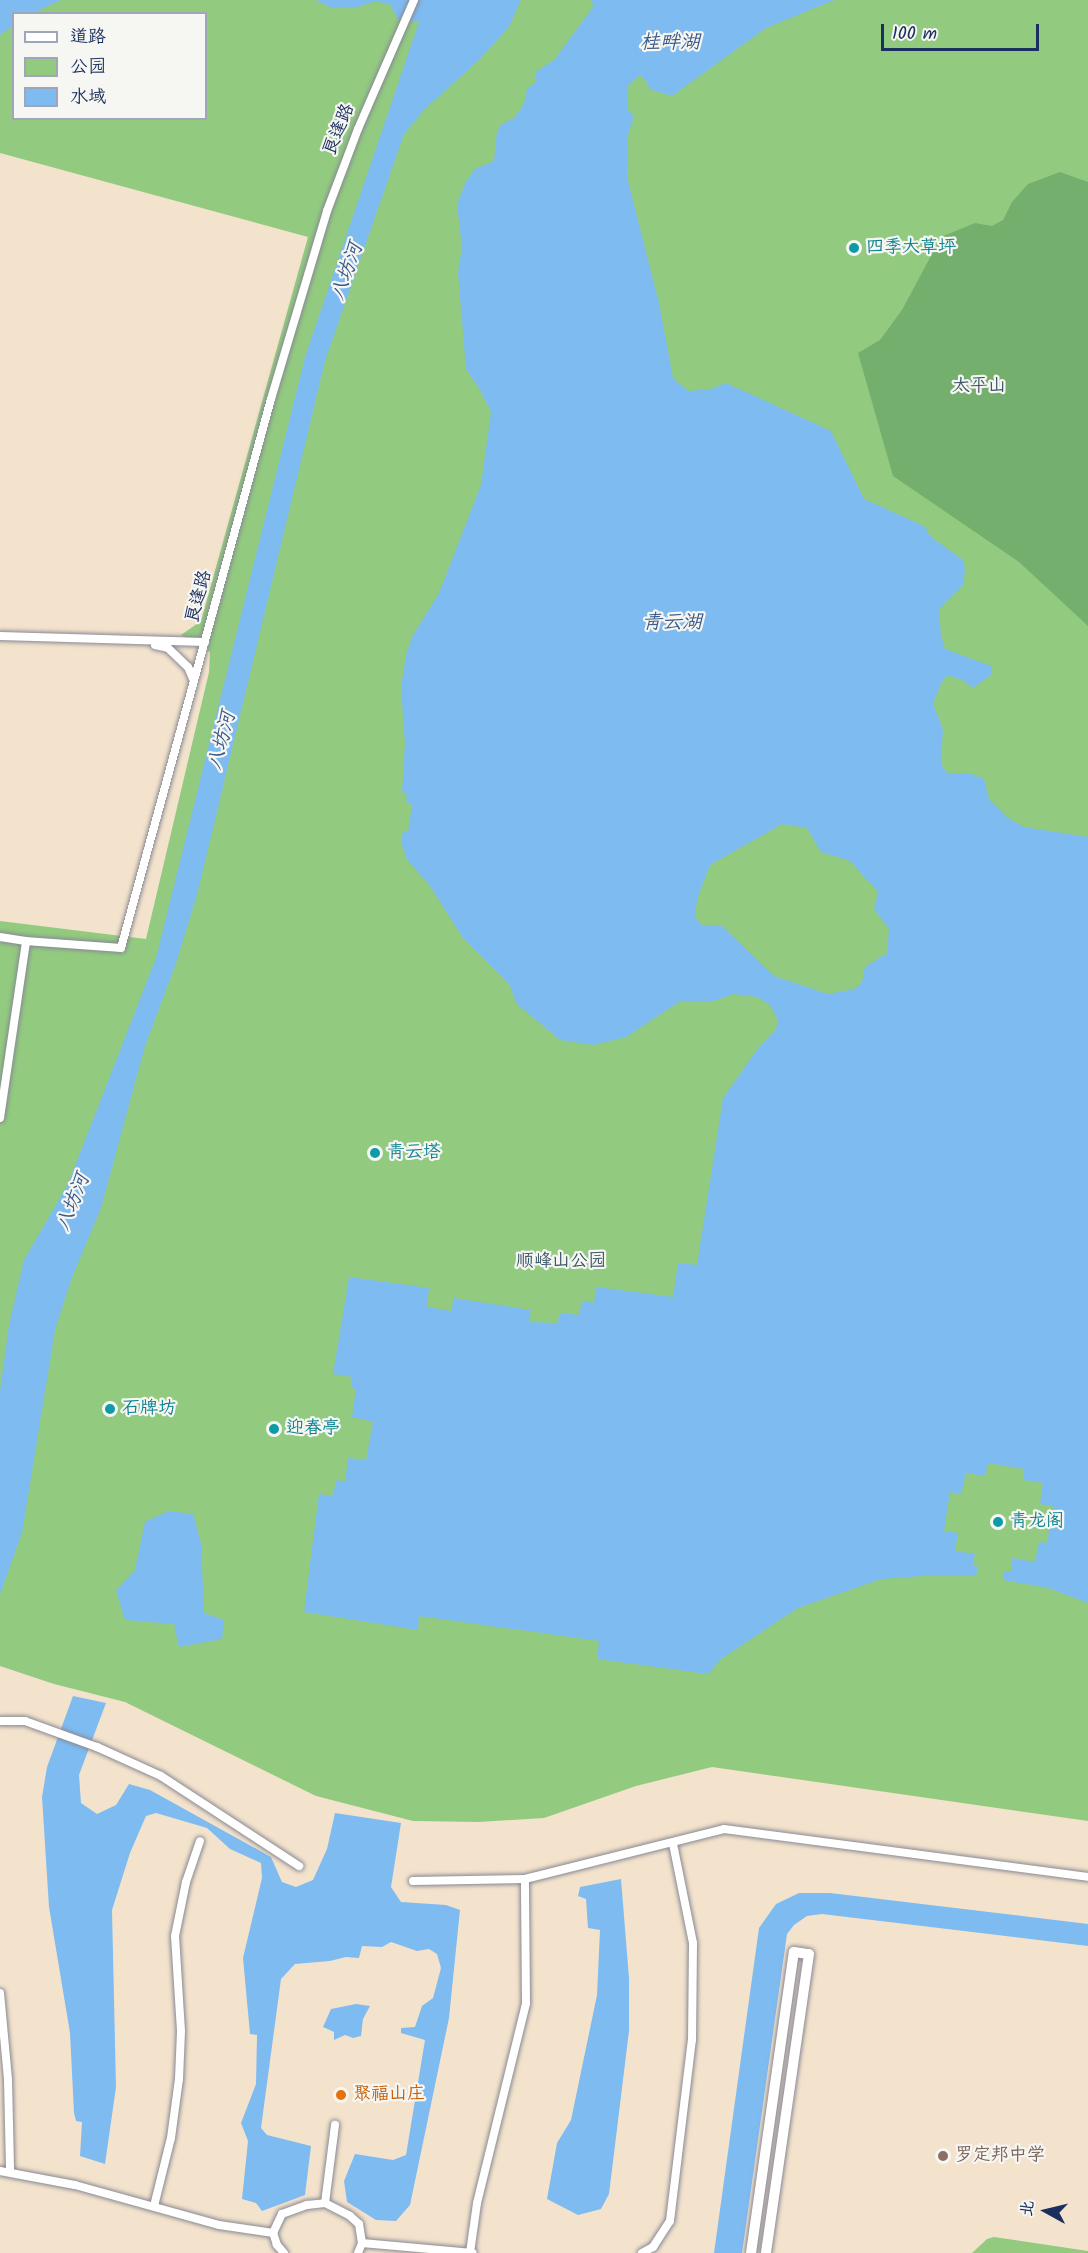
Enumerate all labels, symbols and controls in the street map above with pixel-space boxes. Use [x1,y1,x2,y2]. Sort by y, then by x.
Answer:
legend [12,12,207,120]
scale bar [884,12,1042,50]
text: 100 m [892,20,937,49]
text: 道路 [70,23,106,52]
water label: 桂畔湖 [640,31,700,55]
text: 公园 [70,53,106,82]
text: 水域 [70,83,106,112]
street label: 良逢路 [320,101,360,159]
place label: 四季大草坪 [866,237,956,259]
water label: 八坊河 [327,240,369,304]
marker: 四季大草坪 [847,241,861,255]
park label: 太平山 [952,376,1006,398]
street label: 良逢路 [183,568,217,626]
water label: 青云湖 [642,611,702,635]
water label: 八坊河 [204,709,242,773]
place label: 青云塔 [387,1142,441,1164]
marker: 青云塔 [368,1146,382,1160]
water label: 八坊河 [52,1171,96,1235]
park label: 顺峰山公园 [516,1251,606,1273]
place label: 石牌坊 [122,1398,176,1420]
marker: 石牌坊 [103,1402,117,1416]
place label: 迎春亭 [286,1418,340,1440]
marker: 迎春亭 [267,1422,281,1436]
place label: 青龙阁 [1010,1511,1064,1533]
marker: 青龙阁 [991,1515,1005,1529]
place label: 聚福山庄 [353,2084,425,2106]
marker: 聚福山庄 [334,2088,348,2102]
place label: 罗定邦中学 [955,2145,1045,2167]
marker: 罗定邦中学 [936,2149,950,2163]
north arrow [1016,2181,1076,2241]
text: 北 [1014,2199,1041,2218]

